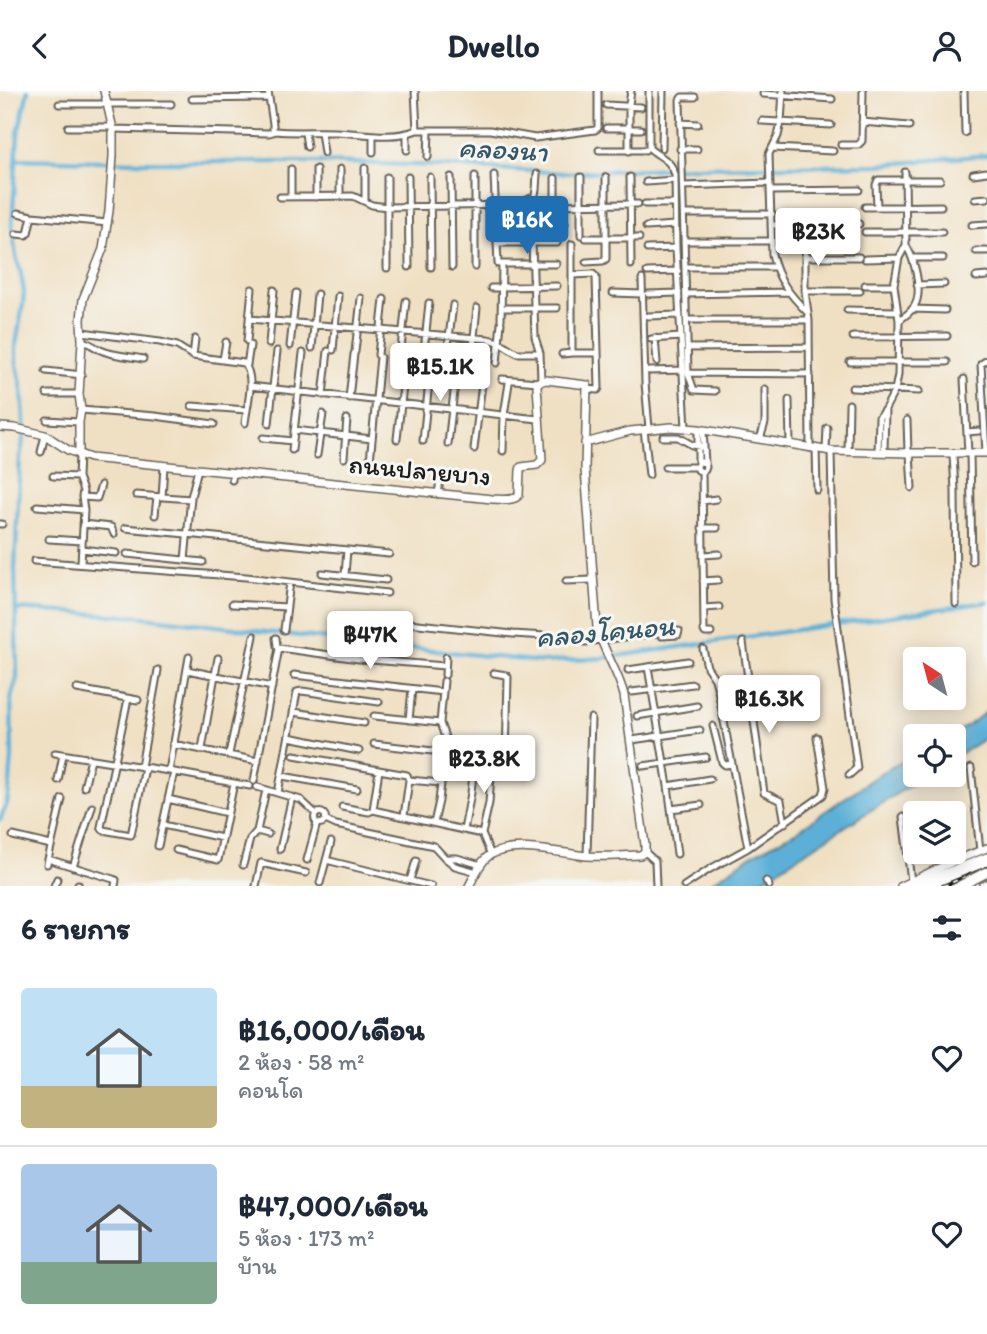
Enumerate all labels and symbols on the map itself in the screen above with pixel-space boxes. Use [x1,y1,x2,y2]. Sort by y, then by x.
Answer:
water label: คลองนา [457,130,550,168]
pin: ฿16K [486,197,568,256]
pin: ฿23K [777,209,859,268]
pin: ฿15.1K [383,343,497,403]
street label: ถนนปลายบาง [348,448,492,492]
water label: คลองโคนอน [534,608,677,654]
pin: ฿47K [329,611,411,671]
north arrow [903,647,966,711]
pin: ฿16.3K [712,675,826,735]
pin: ฿23.8K [427,735,541,795]

